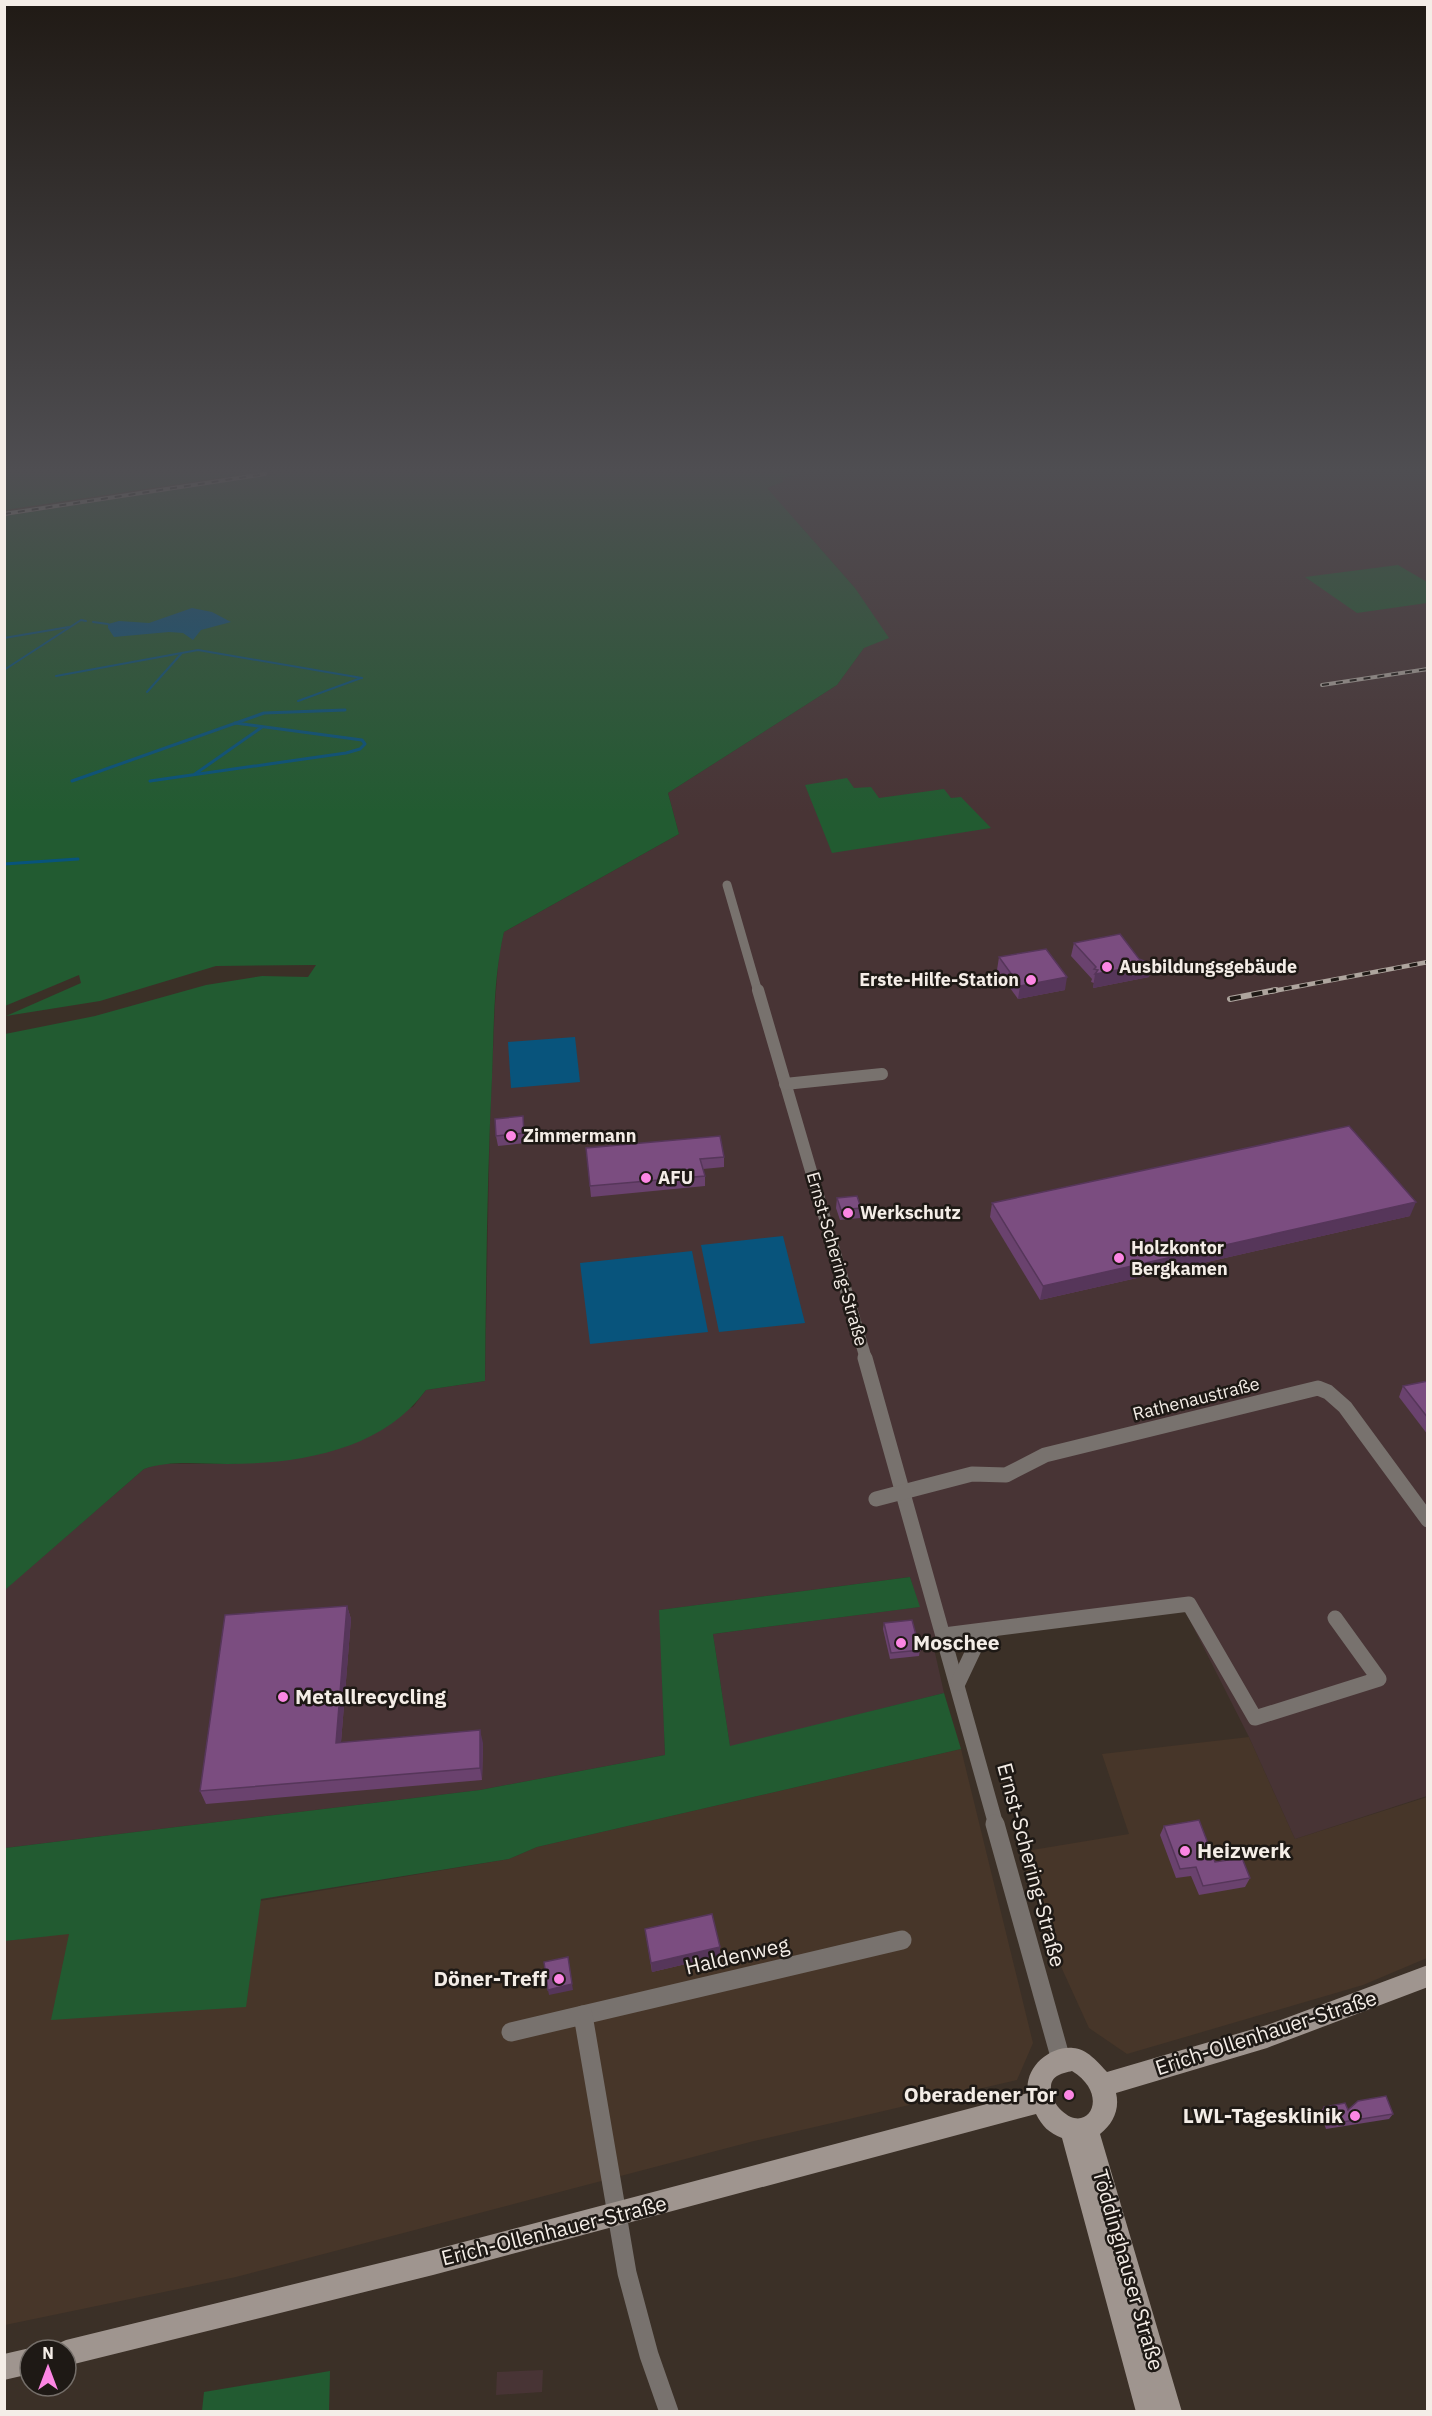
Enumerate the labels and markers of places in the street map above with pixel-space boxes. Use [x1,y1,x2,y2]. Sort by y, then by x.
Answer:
place label: Ausbildungsgebäude [1119,955,1297,978]
marker: Ausbildungsgebäude [1100,960,1114,974]
place label: Erste-Hilfe-Station [859,968,1019,991]
marker: Erste-Hilfe-Station [1024,973,1038,987]
place label: Zimmermann [523,1124,636,1147]
marker: Zimmermann [504,1129,518,1143]
place label: AFU [658,1166,693,1189]
marker: AFU [639,1171,653,1185]
place label: Werkschutz [860,1201,961,1224]
marker: Werkschutz [841,1206,855,1220]
place label: Holzkontor Bergkamen [1131,1236,1228,1280]
marker: Holzkontor Bergkamen [1112,1251,1126,1265]
place label: Moschee [913,1628,1000,1656]
marker: Moschee [894,1636,908,1650]
place label: Metallrecycling [295,1682,446,1710]
marker: Metallrecycling [276,1690,290,1704]
place label: Heizwerk [1197,1836,1292,1864]
marker: Heizwerk [1178,1844,1192,1858]
place label: Döner-Treff [433,1964,547,1992]
marker: Döner-Treff [552,1972,566,1986]
place label: Oberadener Tor [904,2080,1058,2108]
marker: Oberadener Tor [1062,2088,1076,2102]
place label: LWL-Tagesklinik [1183,2101,1344,2129]
marker: LWL-Tagesklinik [1348,2109,1362,2123]

